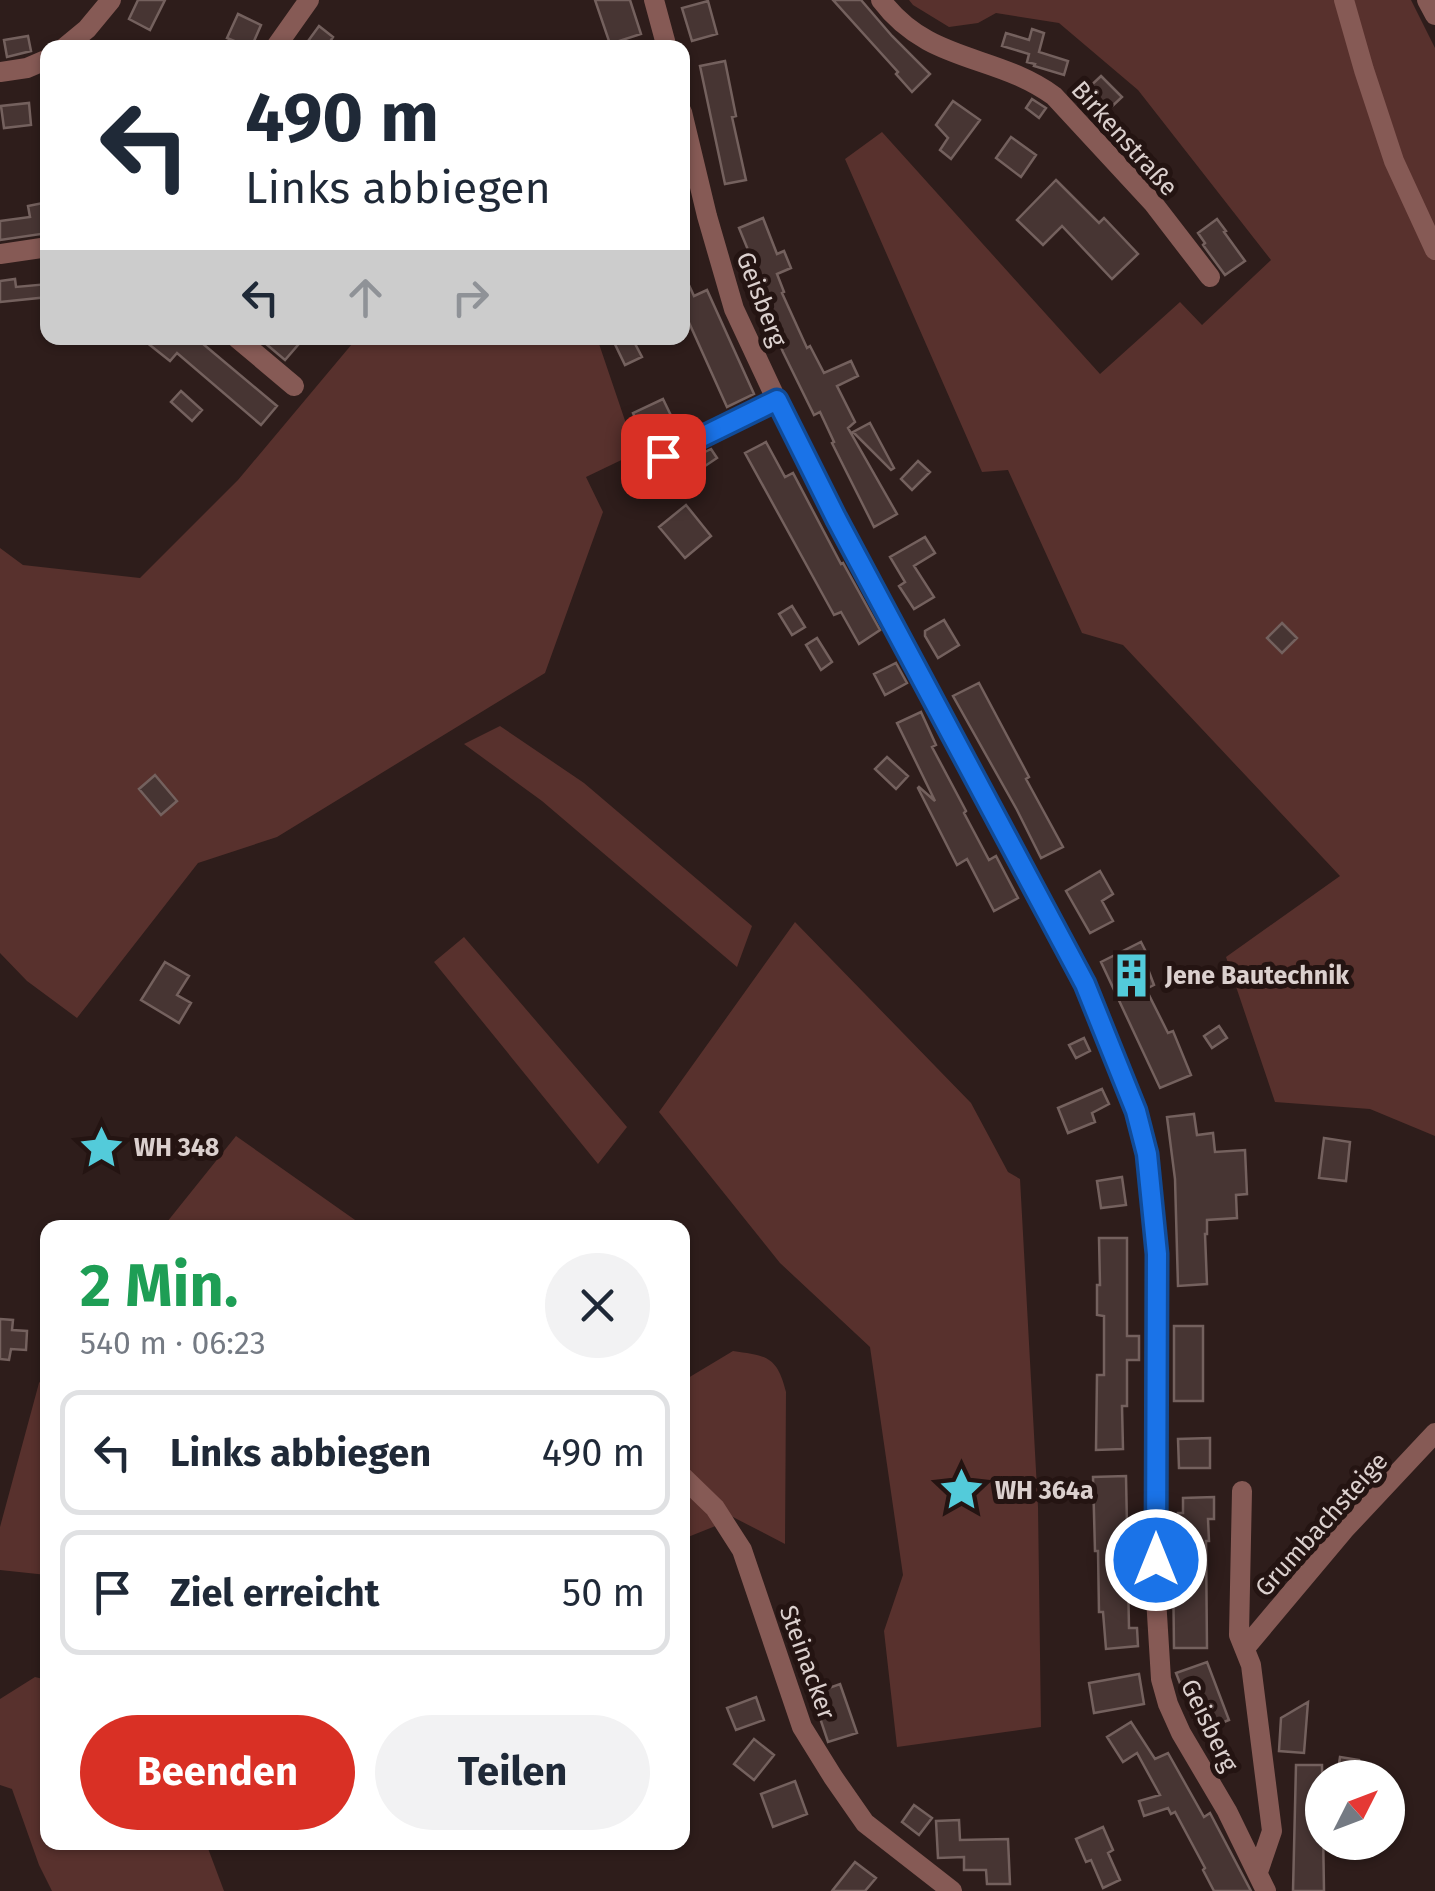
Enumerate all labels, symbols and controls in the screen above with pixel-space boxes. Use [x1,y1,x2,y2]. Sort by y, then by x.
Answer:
street label: Birkenstraße [1065,75,1184,202]
text: 490 m [245,76,439,160]
icon: left [80,80,210,210]
text: Links abbiegen [245,161,551,215]
street label: Geisberg [729,248,793,351]
icon: left [233,270,288,325]
icon: ahead [338,270,393,325]
icon: right [443,270,498,325]
pin [621,414,706,499]
icon: arrive [636,429,691,484]
building icon: Jene Bautechnik [1108,951,1156,999]
place label: Jene Bautechnik [1164,961,1350,991]
place icon: WH 348 [77,1123,125,1171]
place label: WH 348 [134,1133,219,1163]
text: 2 Min. [80,1250,238,1322]
button: close [545,1253,650,1358]
text: 540 m · 06:23 [80,1324,266,1362]
icon: left [85,1425,140,1480]
text: Links abbiegen [170,1430,431,1476]
text: 490 m [542,1430,645,1476]
street label: Grumbachsteige [1249,1446,1394,1603]
place icon: WH 364a [938,1466,986,1514]
place label: WH 364a [995,1476,1094,1506]
position arrow [1104,1508,1208,1612]
icon: arrive [85,1565,140,1620]
text: Ziel erreicht [170,1570,379,1616]
text: 50 m [562,1570,645,1616]
street label: Steinacker [773,1601,842,1724]
street label: Geisberg [1174,1674,1244,1776]
button: Beenden [80,1715,355,1830]
button: Teilen [375,1715,650,1830]
north arrow [1305,1760,1405,1860]
map controls [1305,1760,1405,1860]

